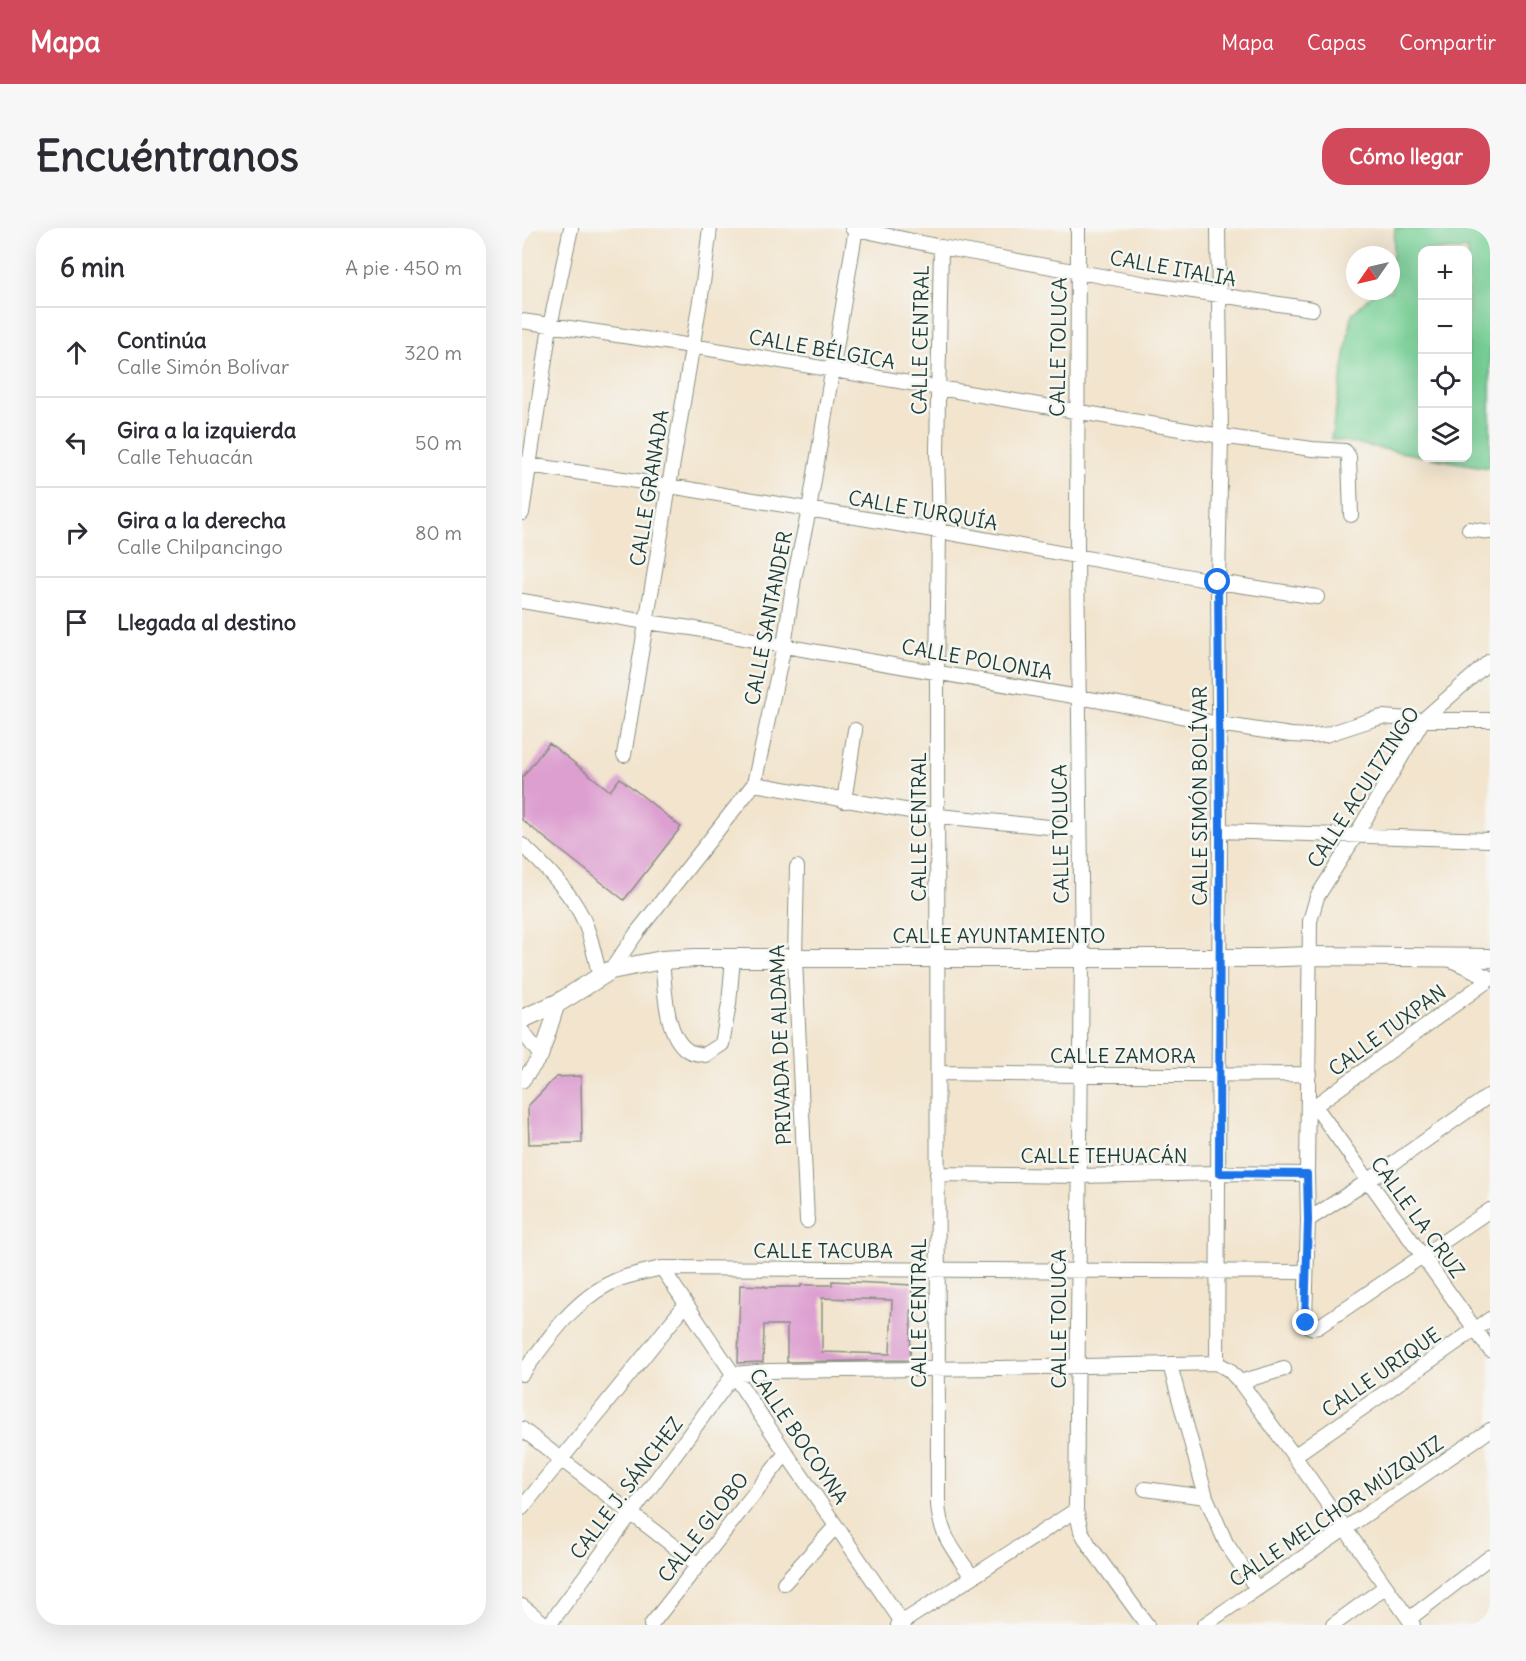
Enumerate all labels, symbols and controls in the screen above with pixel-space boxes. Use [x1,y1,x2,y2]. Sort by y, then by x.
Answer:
text: Mapa [30,24,100,60]
text: Mapa [1221,29,1274,56]
text: Capas [1307,29,1366,56]
text: Compartir [1399,29,1496,56]
button: Cómo llegar [1322,128,1490,185]
text: Encuéntranos [36,130,299,182]
street label: CALLE ITALIA [1108,245,1238,291]
north arrow [1346,246,1400,300]
map controls [1418,246,1472,462]
button: + [1418,246,1472,300]
text: 6 min [60,251,125,284]
text: A pie · 450 m [345,255,462,280]
street label: CALLE CENTRAL [906,265,934,415]
street label: CALLE TOLUCA [1044,277,1072,417]
button: − [1418,300,1472,354]
street label: CALLE BÉLGICA [747,324,897,374]
text: Continúa [117,326,206,354]
icon: ahead [60,336,93,369]
text: 320 m [404,340,462,365]
text: Calle Simón Bolívar [117,354,289,379]
button: locate [1418,354,1472,408]
street label: CALLE GRANADA [624,408,674,568]
button: layers [1418,408,1472,462]
text: Gira a la izquierda [117,416,296,444]
icon: left [60,426,93,459]
text: 50 m [415,430,462,455]
text: Calle Tehuacán [117,444,253,469]
street label: CALLE TURQUÍA [846,485,1000,535]
text: Gira a la derecha [117,506,286,534]
icon: right [60,516,93,549]
text: 80 m [415,520,462,545]
street label: CALLE SANTANDER [739,528,797,707]
text: Calle Chilpancingo [117,534,283,559]
route start [1204,568,1230,594]
icon: arrive [60,606,93,639]
text: Llegada al destino [117,608,296,636]
street label: CALLE POLONIA [900,633,1055,685]
street label: CALLE SIMÓN BOLÍVAR [1187,686,1212,906]
street label: CALLE ACULTZINGO [1302,702,1424,872]
street label: CALLE CENTRAL [906,752,931,902]
street label: CALLE TOLUCA [1046,764,1074,904]
street label: CALLE AYUNTAMIENTO [892,923,1106,948]
street label: PRIVADA DE ALDAMA [764,944,796,1146]
street label: CALLE TUXPAN [1323,979,1451,1081]
street label: CALLE ZAMORA [1050,1043,1196,1068]
street label: CALLE TEHUACÁN [1020,1143,1188,1168]
street label: CALLE LA CRUZ [1366,1152,1470,1282]
street label: CALLE TACUBA [753,1238,893,1263]
street label: CALLE CENTRAL [906,1238,931,1388]
street label: CALLE TOLUCA [1046,1249,1071,1389]
route end [1292,1309,1318,1335]
street label: CALLE URIQUE [1317,1322,1445,1422]
street label: CALLE BOCOYNA [744,1363,854,1509]
street label: CALLE J. SÁNCHEZ [564,1412,688,1564]
street label: CALLE MELCHOR MÚZQUIZ [1224,1430,1448,1592]
street label: CALLE GLOBO [652,1467,754,1587]

